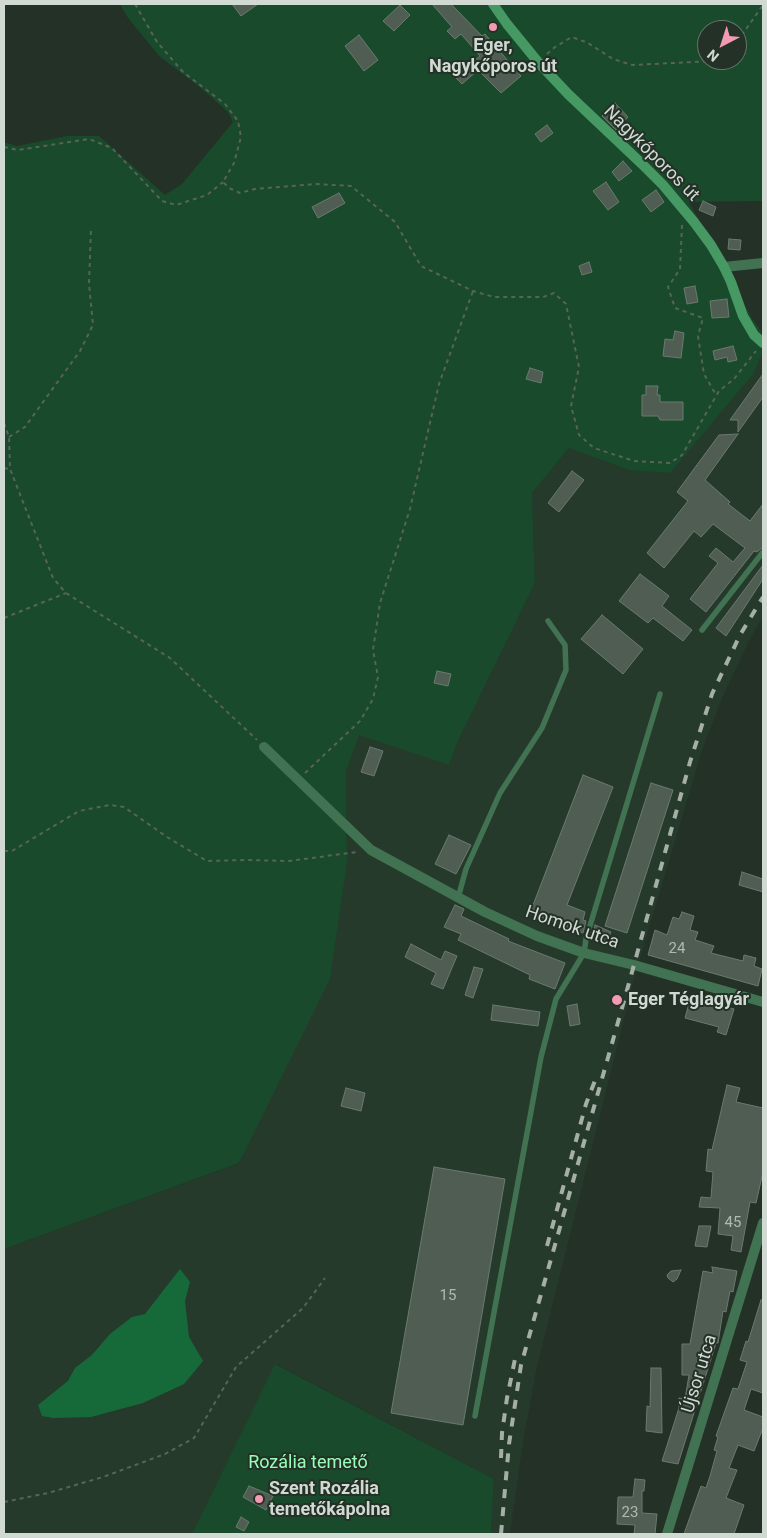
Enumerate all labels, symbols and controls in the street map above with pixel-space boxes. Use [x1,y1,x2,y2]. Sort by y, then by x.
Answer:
north arrow [697,20,747,70]
marker: Eger, Nagykőporos út [487,21,499,33]
place label: Eger, Nagykőporos út [429,35,557,78]
text: N [704,46,722,65]
street label: Nagykőporos út [599,102,703,206]
street label: Homok utca [522,902,622,954]
house number: 24 [669,940,685,958]
place label: Eger Téglagyár [628,989,749,1011]
marker: Eger Téglagyár [610,993,624,1007]
house number: 45 [725,1214,741,1232]
house number: 15 [440,1287,456,1305]
street label: Újsor utca [678,1332,722,1416]
park label: Rozália temető [248,1452,368,1474]
place label: Szent Rozália temetőkápolna [269,1478,390,1520]
marker: Szent Rozália temetőkápolna [253,1493,265,1505]
house number: 23 [622,1504,638,1522]

